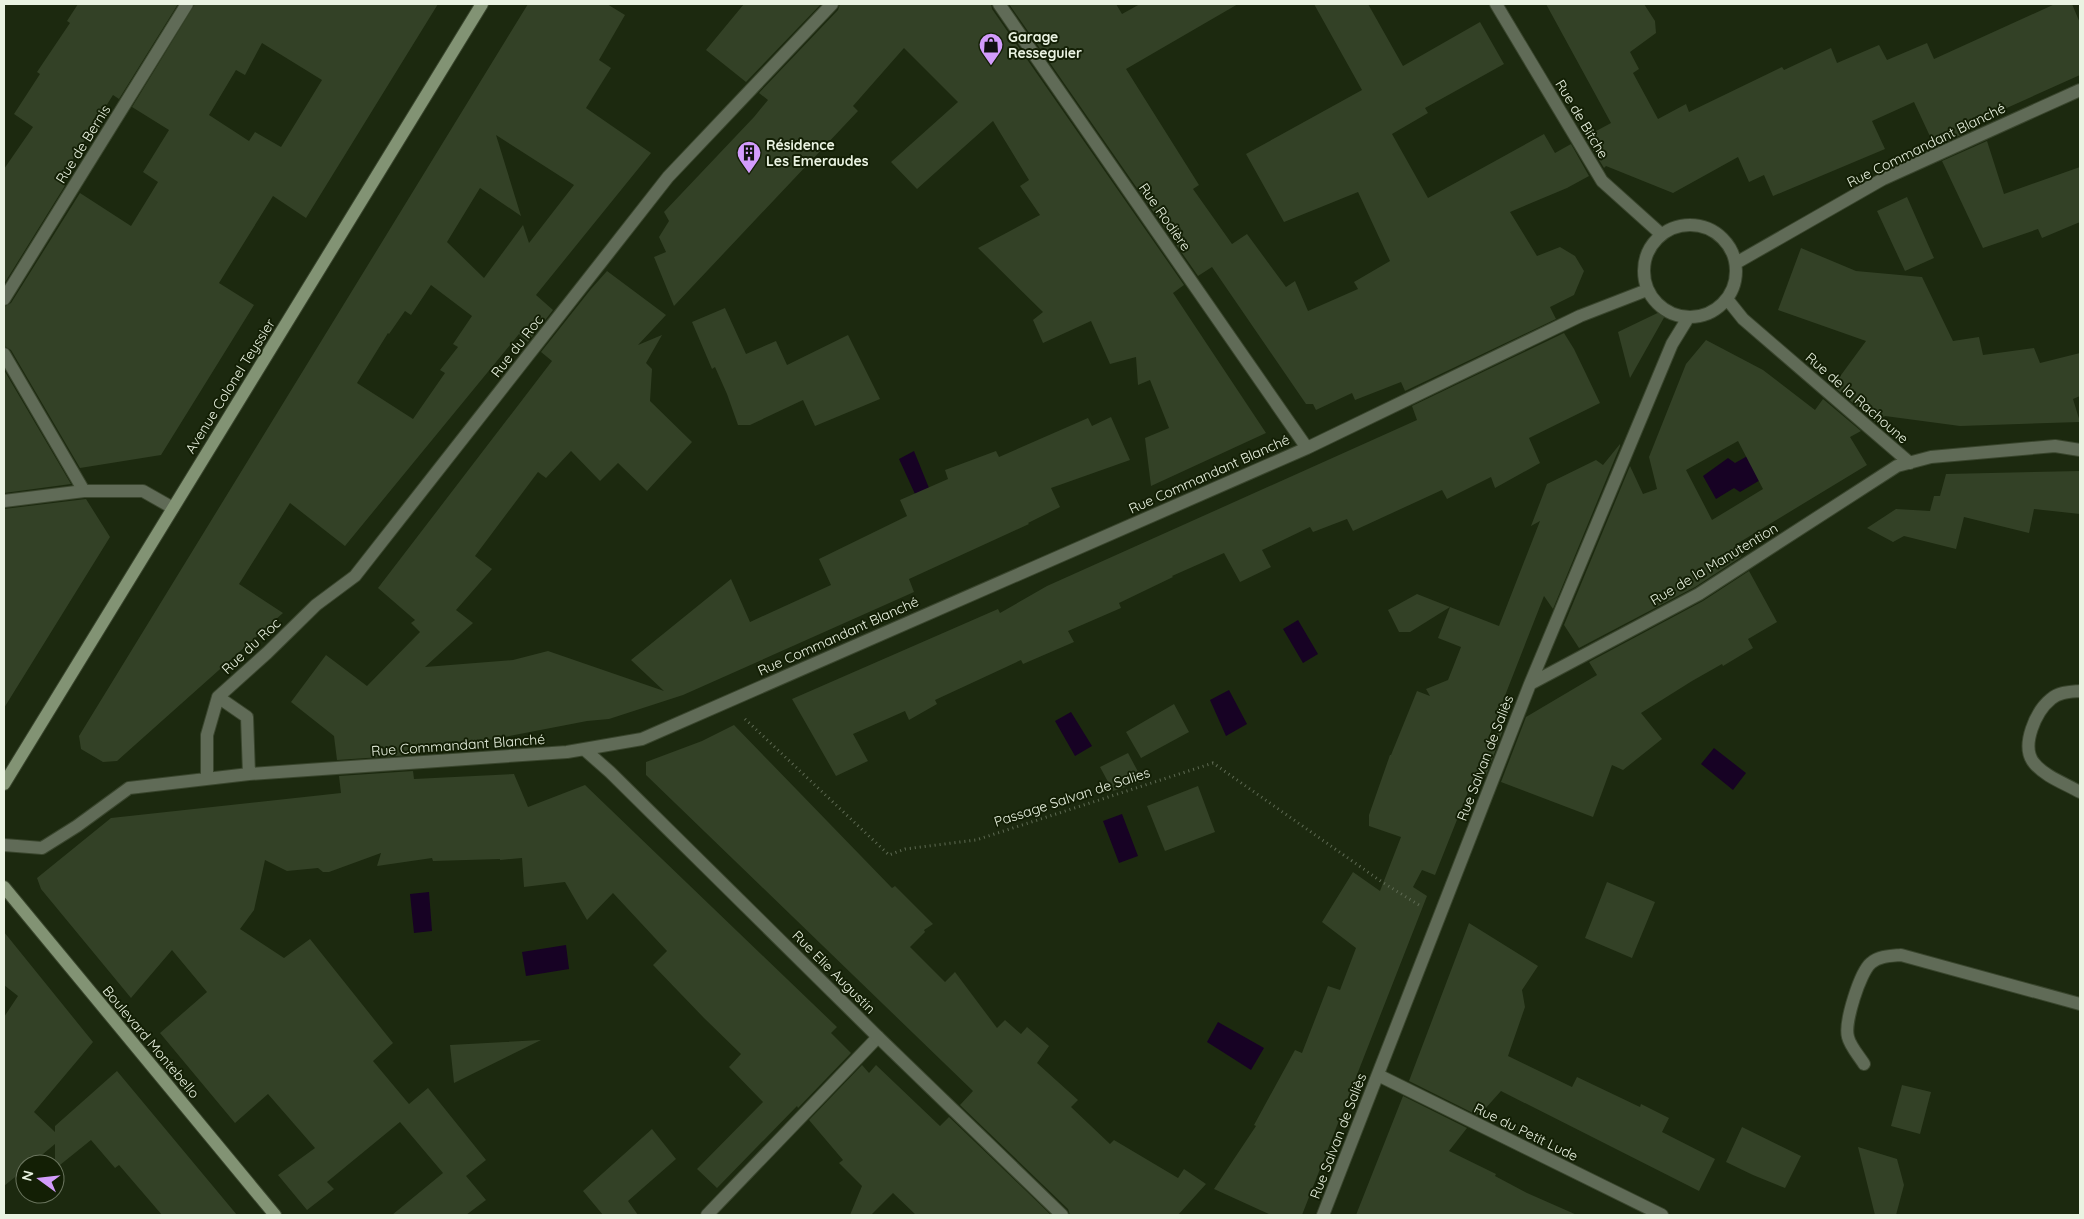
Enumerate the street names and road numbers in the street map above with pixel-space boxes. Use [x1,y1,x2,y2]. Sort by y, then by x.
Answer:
street label: Rue de Bitche [1551,76,1613,162]
street label: Rue Commandant Blanché [1844,99,2008,191]
street label: Rue de Bernis [52,101,114,187]
street label: Rue Rodière [1135,179,1195,255]
street label: Rue du Roc [487,311,547,381]
street label: Avenue Colonel Teyssier [181,315,279,457]
street label: Rue de la Rachoune [1802,348,1912,448]
street label: Rue Commandant Blanché [1126,430,1292,518]
street label: Rue de la Manutention [1647,519,1781,609]
street label: Rue Commandant Blanché [755,592,921,680]
street label: Rue du Roc [218,614,284,678]
street label: Rue Salvan de Saliès [1453,693,1517,823]
street label: Rue Commandant Blanché [370,730,546,760]
street label: Passage Salvan de Salies [992,763,1152,831]
street label: Rue Elie Augustin [789,927,879,1017]
street label: Boulevard Montebello [99,982,203,1102]
street label: Rue Salvan de Saliès [1306,1071,1370,1201]
street label: Rue du Petit Lude [1471,1099,1581,1165]

